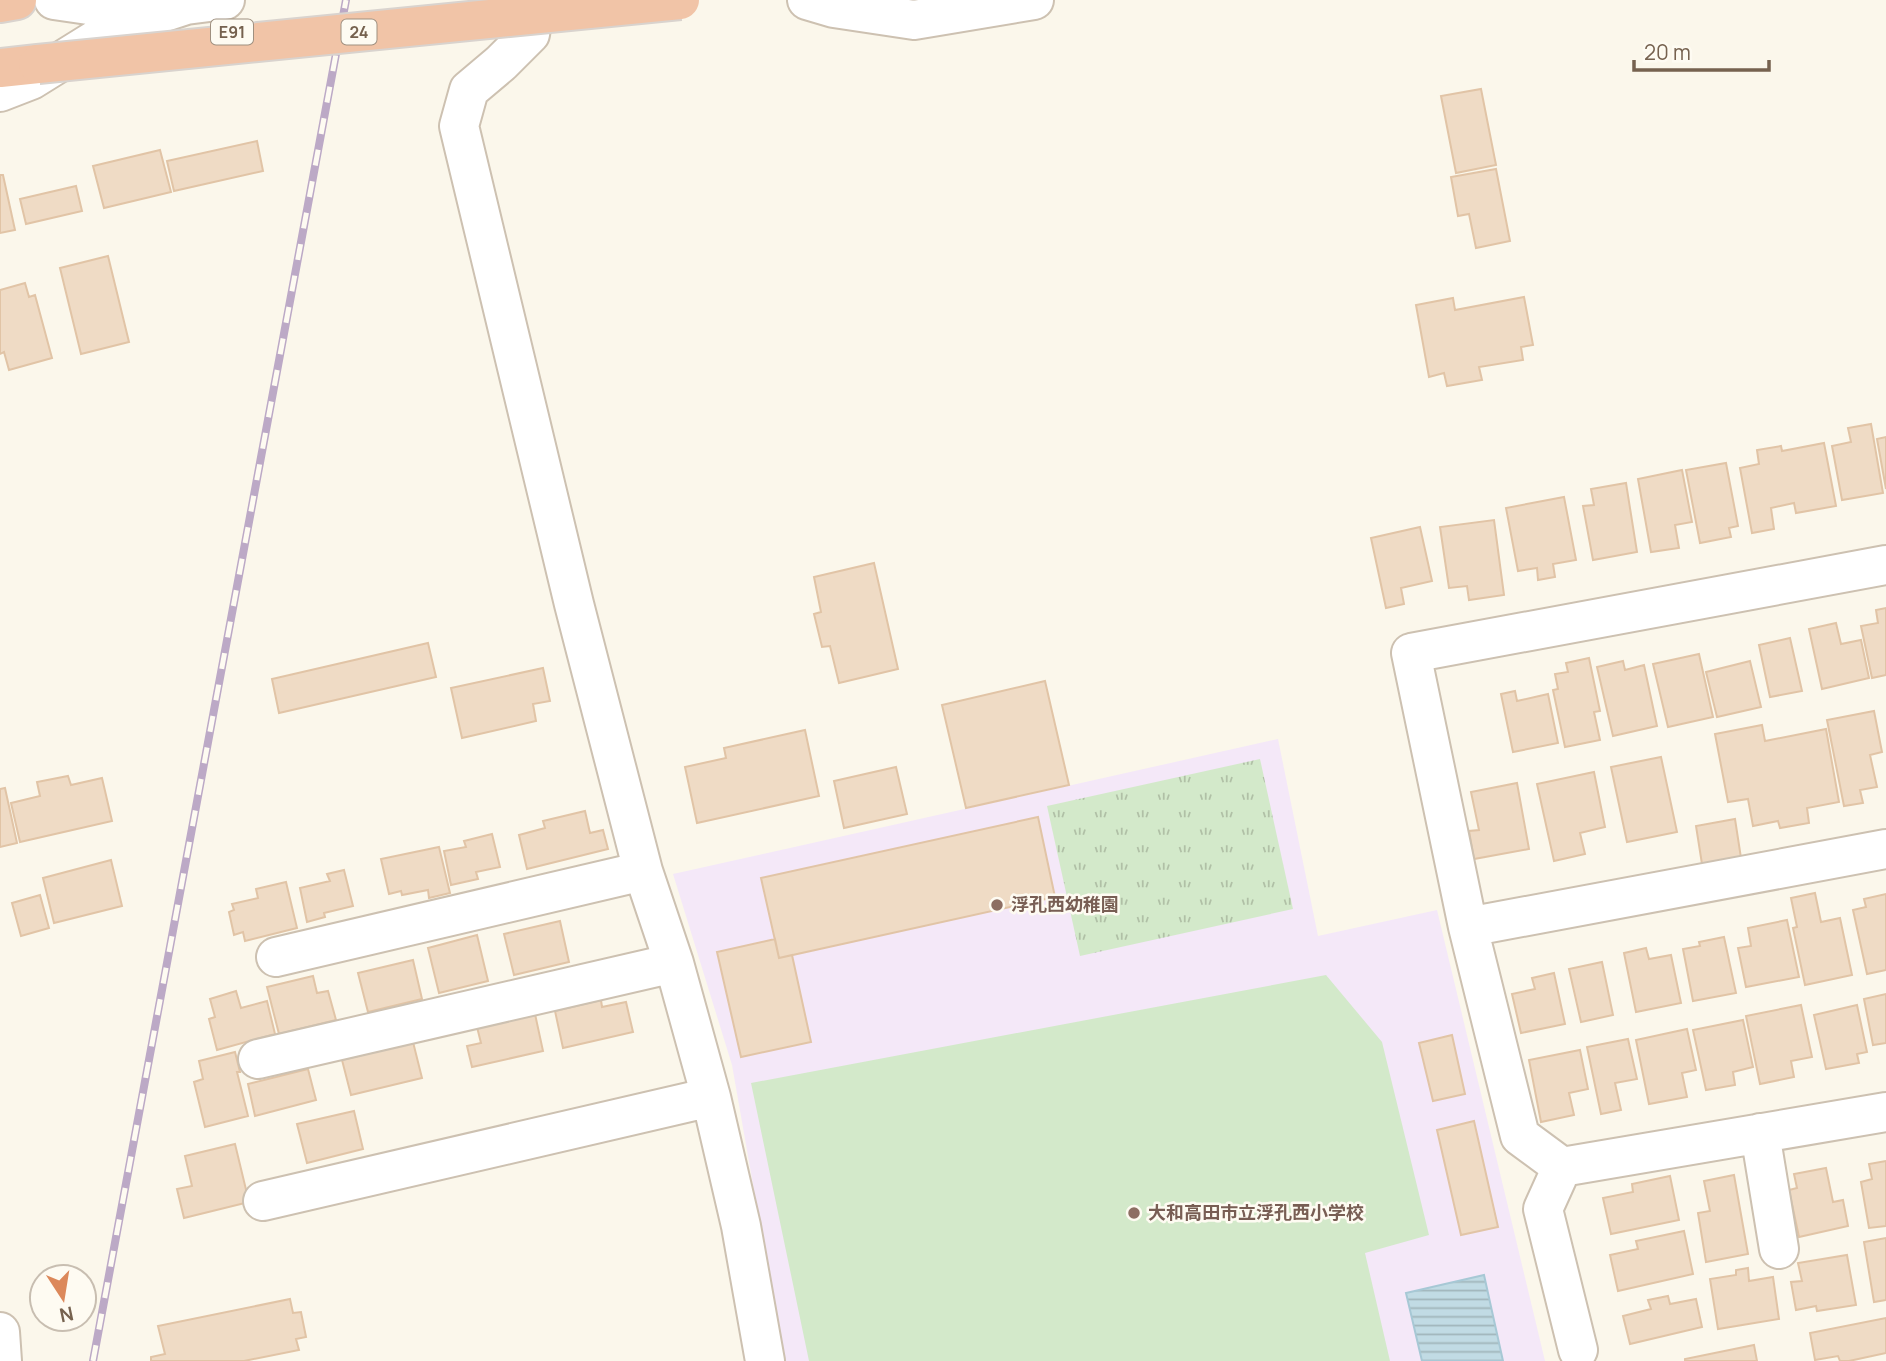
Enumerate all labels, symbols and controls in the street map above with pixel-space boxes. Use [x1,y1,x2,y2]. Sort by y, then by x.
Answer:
road number: E91 [211,20,253,44]
road number: 24 [342,20,376,44]
scale bar [1634,28,1769,72]
text: 20 m [1644,38,1691,66]
place label: 浮孔西幼稚園 [1011,892,1119,916]
marker: 浮孔西幼稚園 [989,897,1005,913]
place label: 大和高田市立浮孔西小学校 [1148,1200,1364,1224]
marker: 大和高田市立浮孔西小学校 [1126,1205,1142,1221]
north arrow [28,1263,98,1333]
text: N [57,1300,76,1329]

